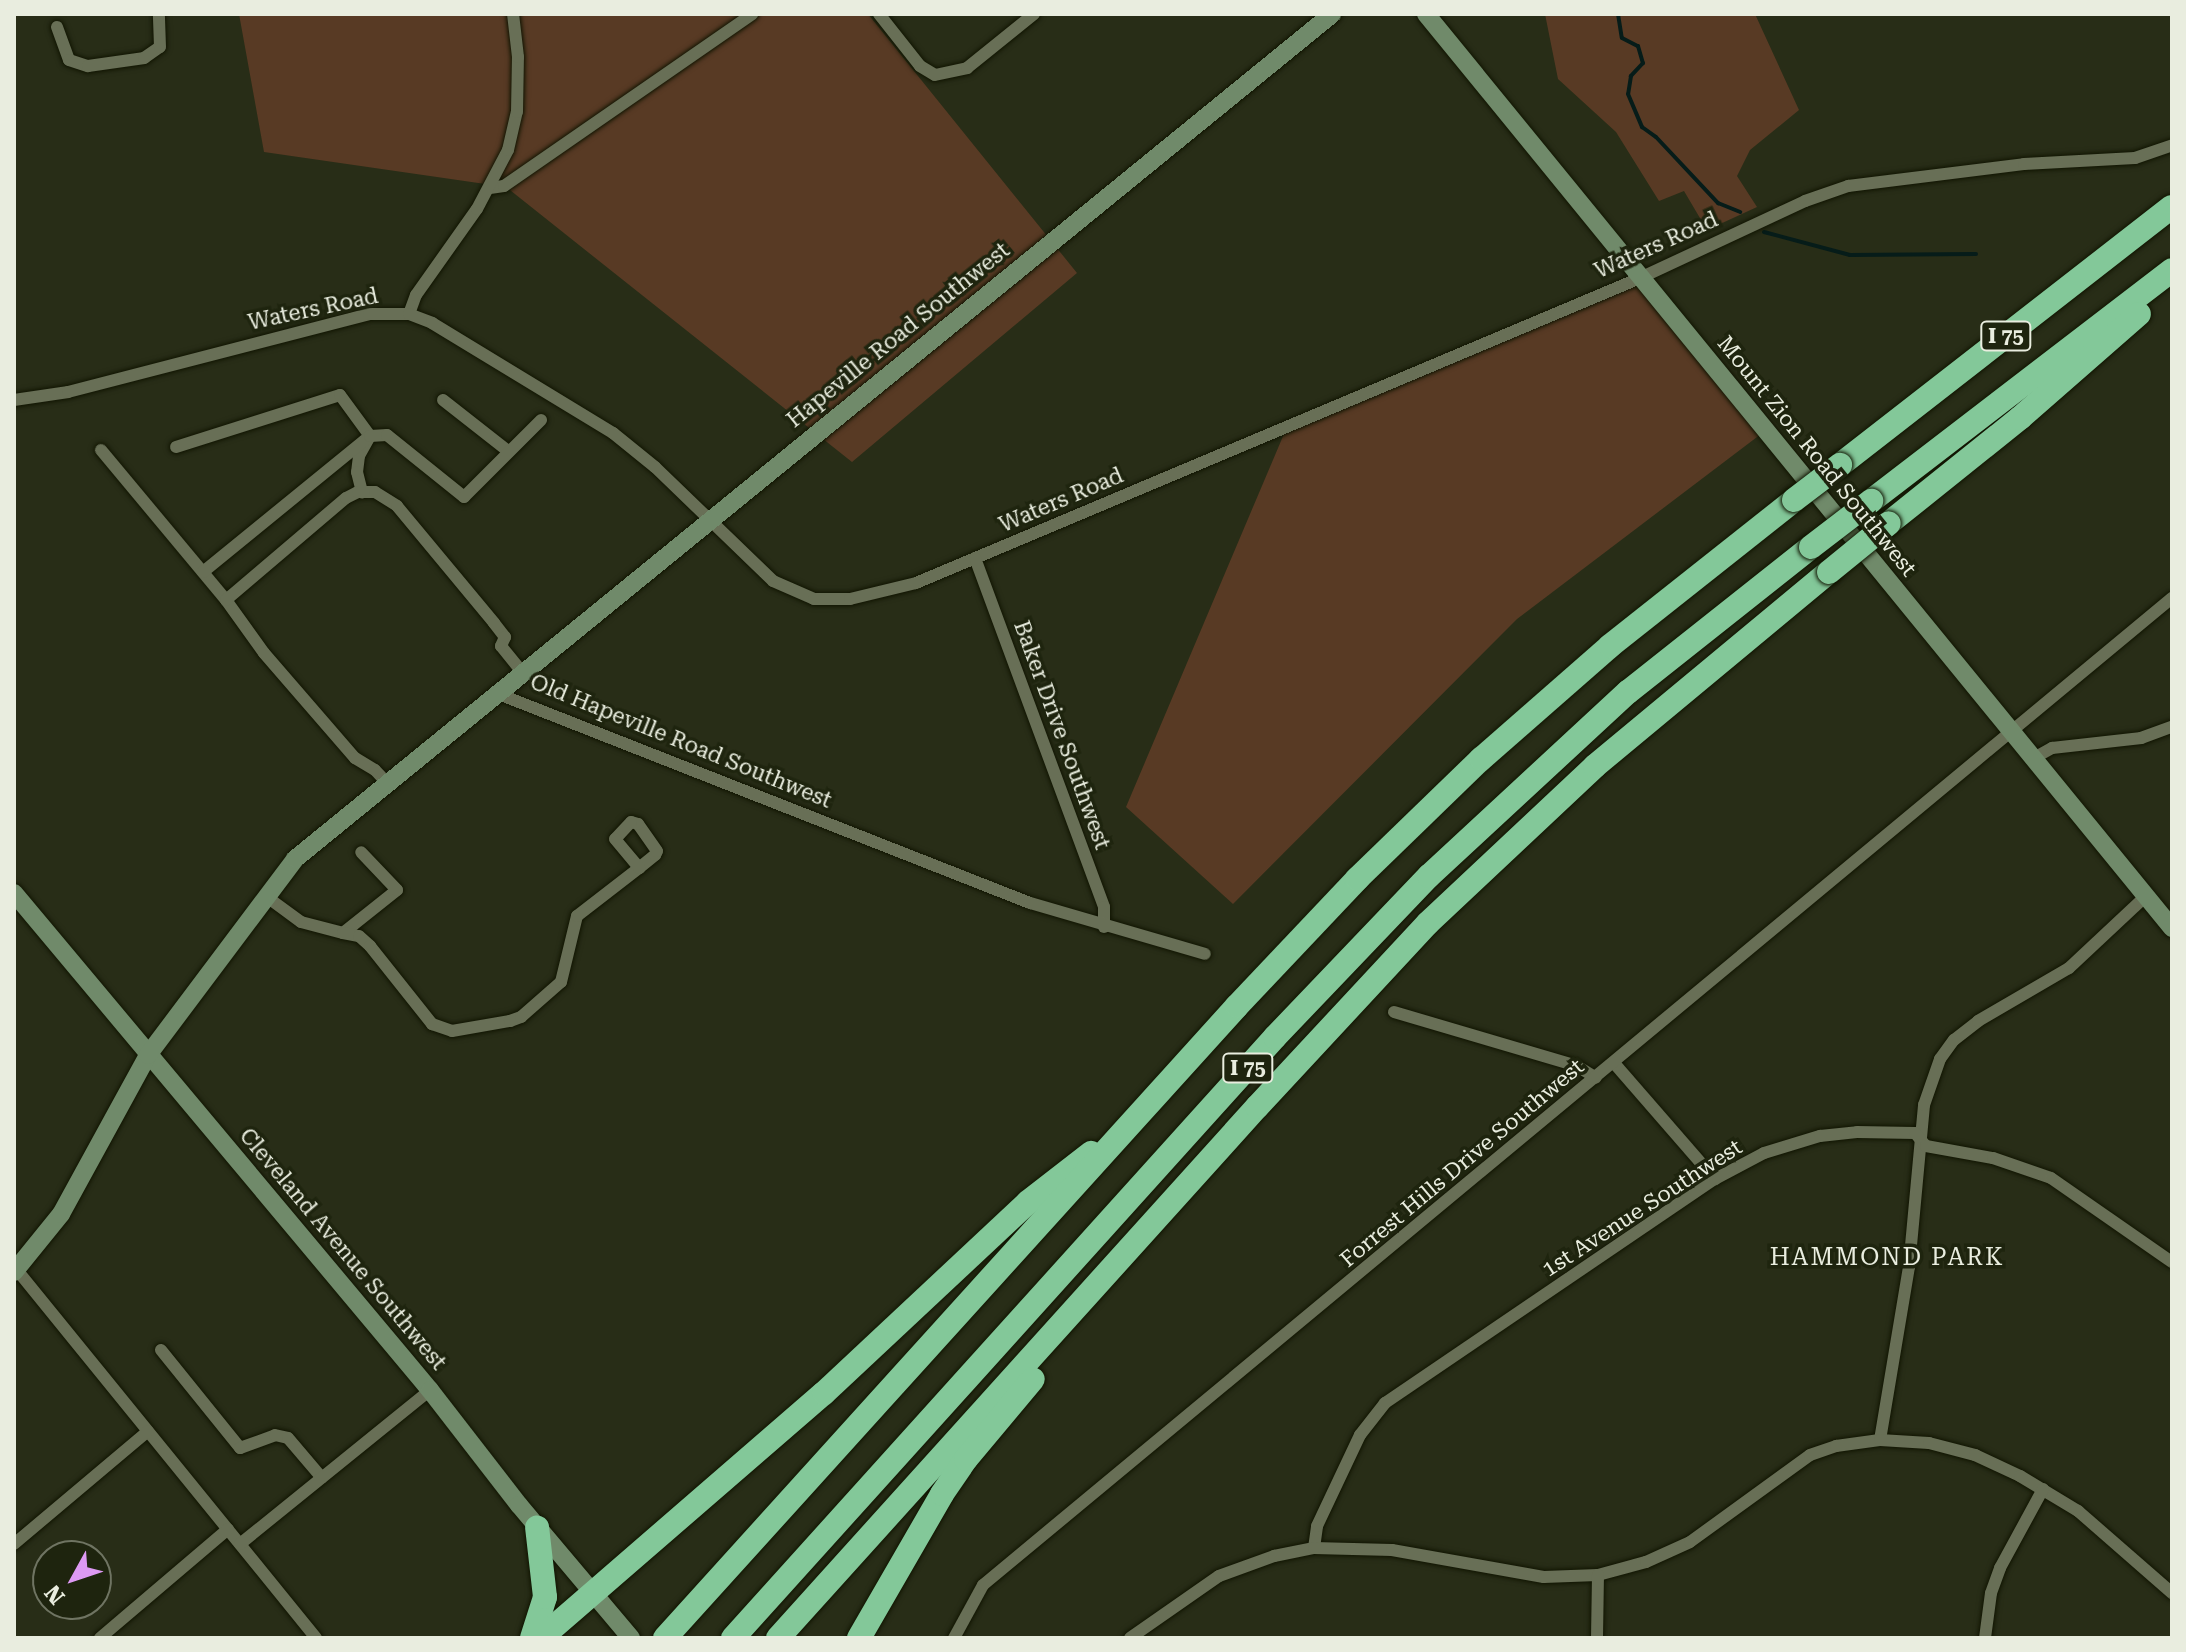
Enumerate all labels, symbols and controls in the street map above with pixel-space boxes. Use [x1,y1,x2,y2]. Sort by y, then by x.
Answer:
street label: Waters Road [1590,206,1722,284]
street label: Hapeville Road Southwest [781,237,1015,433]
street label: Waters Road [246,282,380,336]
road number: I 75 [1980,320,2032,352]
street label: Mount Zion Road Southwest [1712,331,1922,581]
street label: Waters Road [995,462,1127,538]
street label: Baker Drive Southwest [1008,617,1116,853]
street label: Old Hapeville Road Southwest [526,668,836,814]
road number: I 75 [1222,1052,1274,1084]
street label: Forrest Hills Drive Southwest [1335,1053,1589,1273]
street label: Cleveland Avenue Southwest [234,1123,452,1375]
street label: 1st Avenue Southwest [1537,1133,1747,1283]
district label: HAMMOND PARK [1770,1244,2004,1272]
north arrow [32,1540,112,1620]
text: N [40,1580,70,1609]

